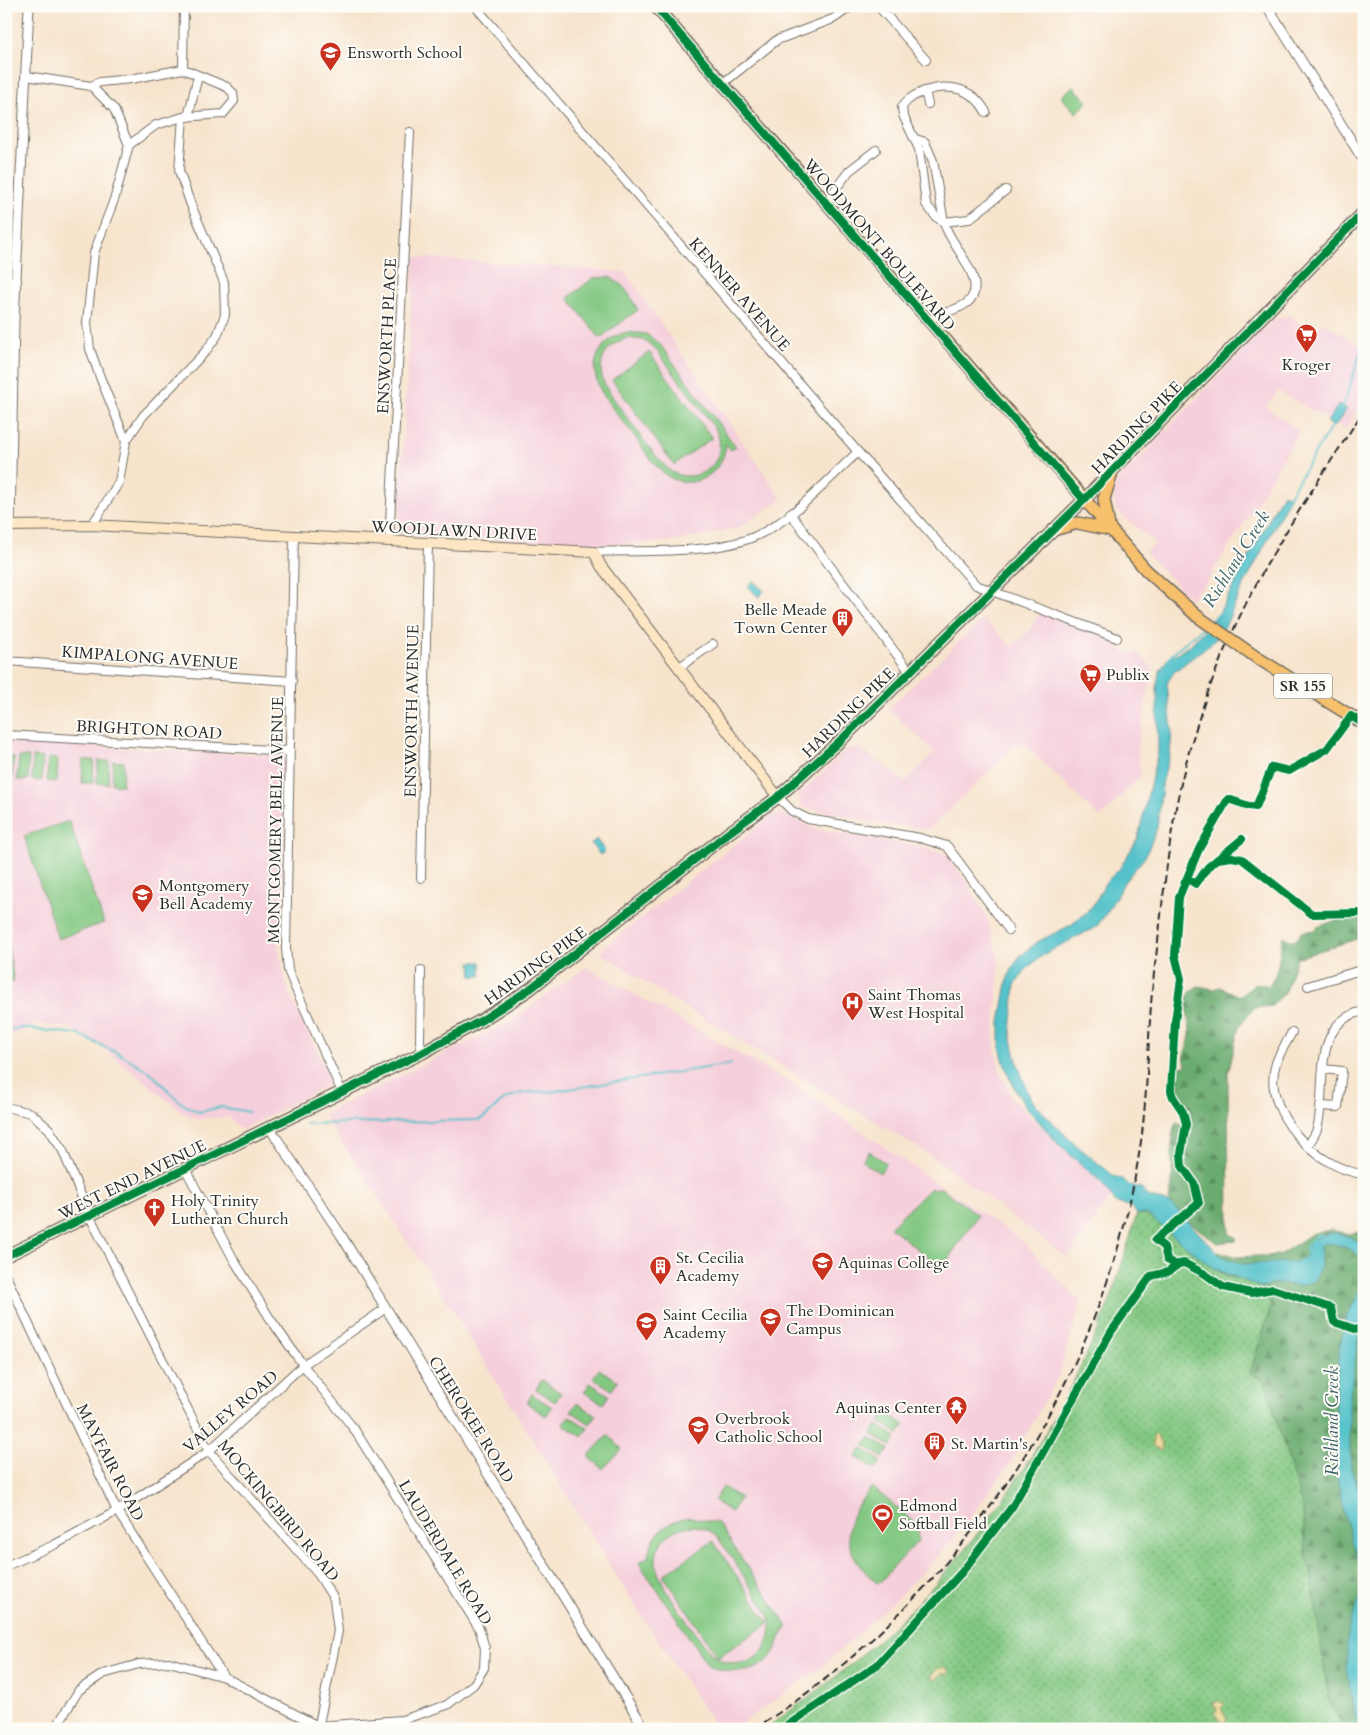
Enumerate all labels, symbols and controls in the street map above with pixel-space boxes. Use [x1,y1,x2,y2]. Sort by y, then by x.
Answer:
school or university icon: Ensworth School [319,40,343,71]
place label: Ensworth School [347,42,462,64]
street label: WOODMONT BOULEVARD [798,153,960,335]
street label: KENNER AVENUE [684,233,795,356]
street label: ENSWORTH PLACE [372,257,402,415]
supermarket icon: Kroger [1294,323,1318,354]
place label: Kroger [1282,354,1330,376]
street label: HARDING PIKE [1087,376,1187,479]
water label: Richland Creek [1197,506,1276,613]
street label: WOODLAWN DRIVE [369,516,538,546]
place label: Belle Meade Town Center [734,599,827,639]
building icon: Belle Meade Town Center [831,606,855,637]
street label: ENSWORTH AVENUE [399,624,425,798]
street label: KIMPALONG AVENUE [61,641,239,675]
street label: HARDING PIKE [797,662,900,763]
supermarket icon: Publix [1078,662,1102,693]
place label: Publix [1106,664,1149,686]
road number: SR 155 [1274,674,1332,698]
street label: MONTGOMERY BELL AVENUE [263,696,289,944]
street label: BRIGHTON ROAD [75,715,223,745]
place label: Montgomery Bell Academy [159,875,253,915]
school or university icon: Montgomery Bell Academy [131,882,155,913]
street label: HARDING PIKE [480,921,591,1010]
place label: Saint Thomas West Hospital [867,984,964,1024]
hospital icon: Saint Thomas West Hospital [840,991,864,1022]
street label: WEST END AVENUE [54,1134,210,1226]
place label: Holy Trinity Lutheran Church [171,1190,289,1230]
church icon: Holy Trinity Lutheran Church [143,1197,167,1228]
place label: St. Cecilia Academy [676,1247,744,1287]
school or university icon: Aquinas College [810,1250,834,1281]
place label: Aquinas College [838,1252,949,1274]
building icon: St. Cecilia Academy [648,1254,672,1285]
place label: The Dominican Campus [786,1300,895,1340]
place label: Saint Cecilia Academy [663,1304,748,1344]
school or university icon: The Dominican Campus [758,1307,782,1338]
school or university icon: Saint Cecilia Academy [635,1311,659,1342]
street label: CHEROKEE ROAD [423,1352,519,1487]
street label: VALLEY ROAD [178,1365,283,1458]
water label: Richland Creek [1320,1366,1345,1476]
temple icon: Aquinas Center [945,1395,969,1426]
place label: Aquinas Center [835,1397,941,1419]
street label: MAYFAIR ROAD [71,1400,149,1525]
place label: Overbrook Catholic School [715,1408,822,1448]
school or university icon: Overbrook Catholic School [687,1415,711,1446]
building icon: St. Martin's [923,1431,947,1462]
place label: St. Martin's [951,1433,1028,1455]
street label: MOCKINGBIRD ROAD [212,1435,344,1586]
street label: LAUDERDALE ROAD [393,1476,497,1629]
place label: Edmond Softball Field [899,1495,987,1535]
sports icon: Edmond Softball Field [871,1502,895,1533]

